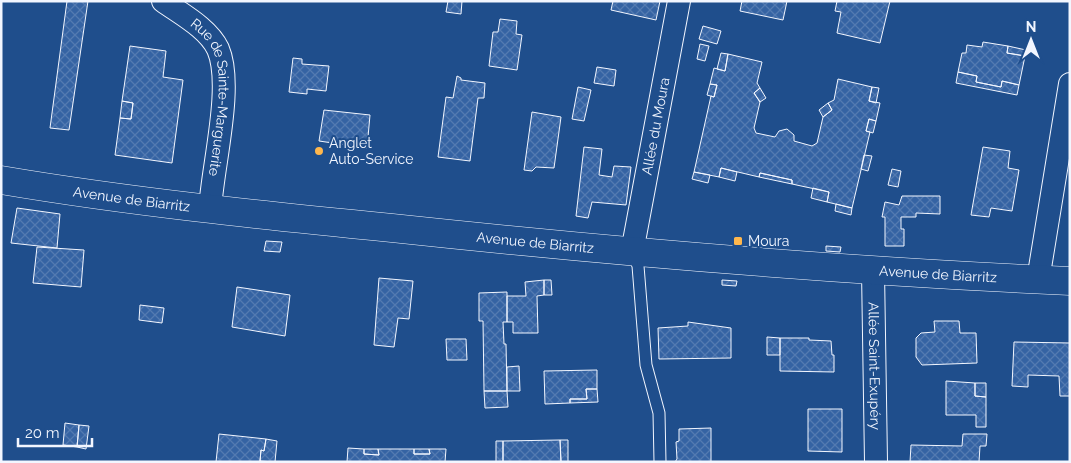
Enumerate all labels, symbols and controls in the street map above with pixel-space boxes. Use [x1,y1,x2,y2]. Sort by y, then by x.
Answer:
street label: Rue de Sainte-Marguerite [188,15,232,177]
north arrow [1006,15,1056,65]
text: N [1026,19,1036,35]
street label: Allée du Moura [639,76,673,176]
place label: Anglet Auto-Service [329,135,413,167]
marker: Anglet Auto-Service [313,145,325,157]
street label: Avenue de Biarritz [72,183,191,215]
street label: Avenue de Biarritz [476,229,595,256]
place label: Moura [748,233,789,249]
marker: Moura [732,235,744,247]
street label: Avenue de Biarritz [879,263,997,285]
street label: Allée Saint-Exupéry [865,302,884,431]
scale bar [18,416,91,448]
text: 20 m [25,424,60,442]

